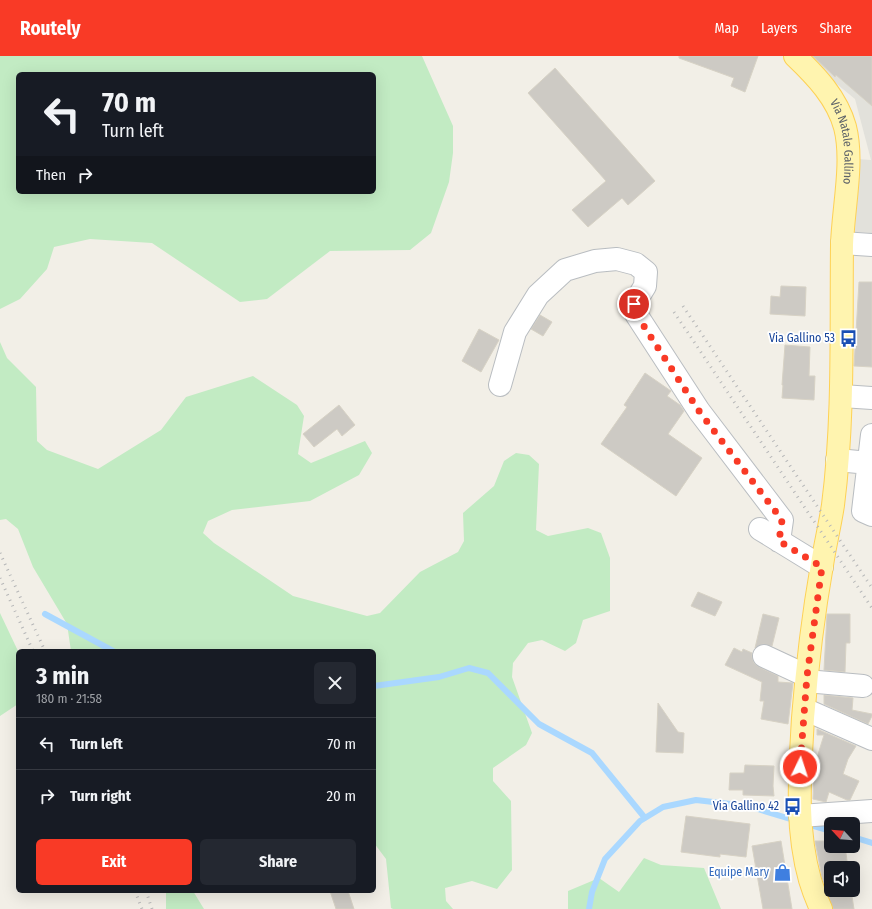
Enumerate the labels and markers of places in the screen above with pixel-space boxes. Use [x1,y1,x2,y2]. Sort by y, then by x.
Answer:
pin [617,287,651,321]
bus stop icon: Via Gallino 53 [838,328,858,348]
place label: Via Gallino 53 [769,331,835,345]
bus stop icon: Via Gallino 42 [782,796,802,816]
place label: Via Gallino 42 [713,799,779,813]
shop icon: Equipe Mary [772,862,792,882]
place label: Equipe Mary [709,865,770,879]

